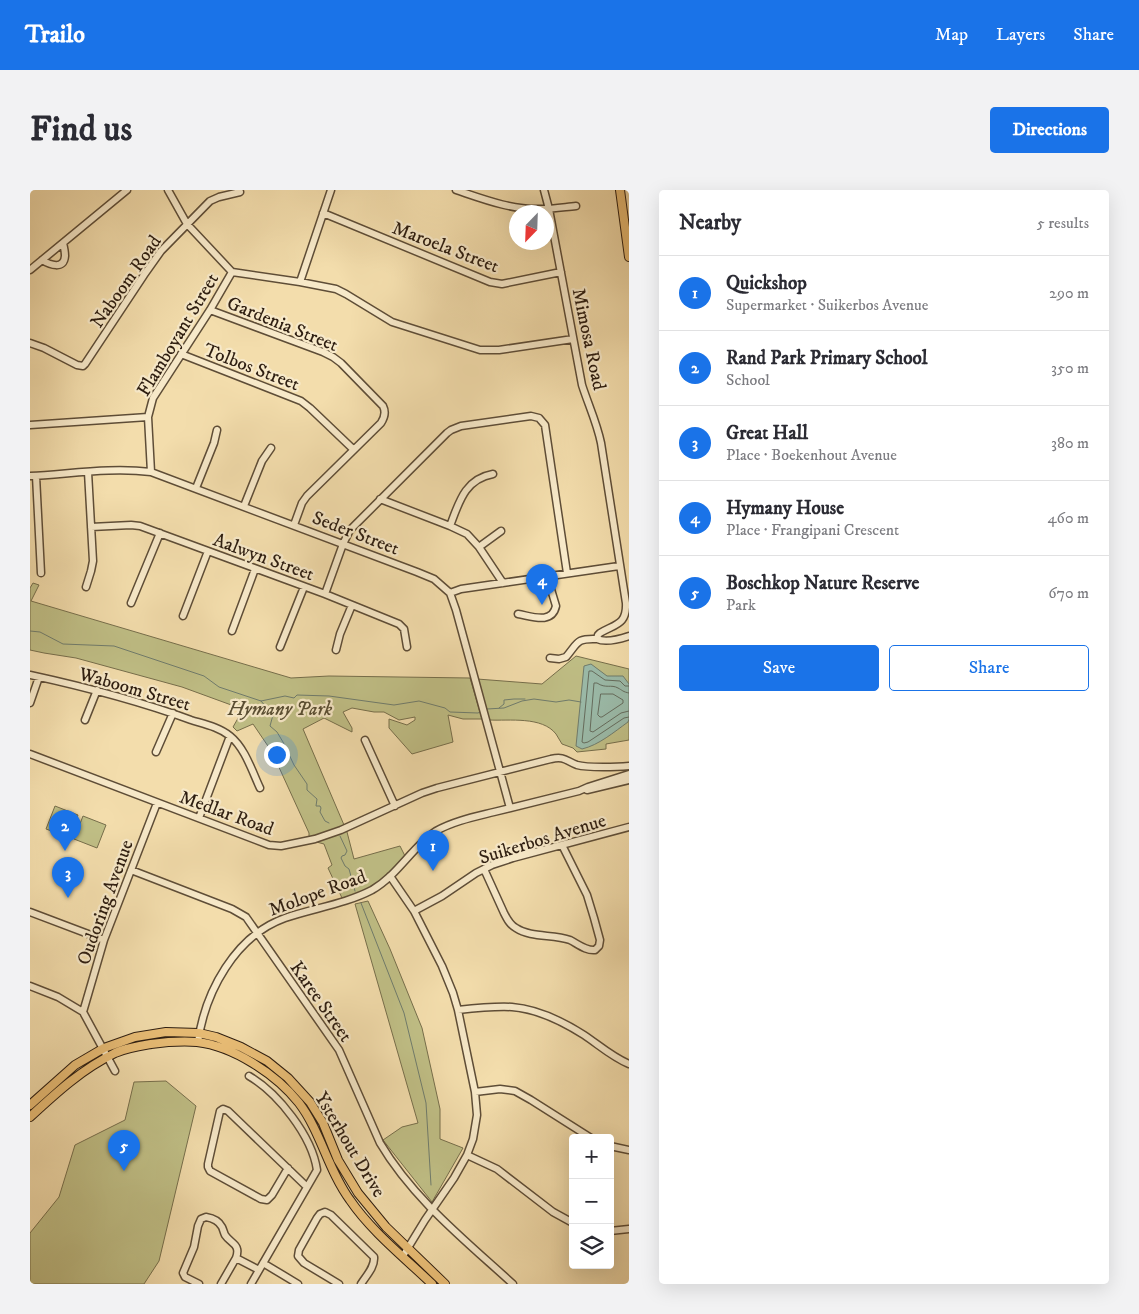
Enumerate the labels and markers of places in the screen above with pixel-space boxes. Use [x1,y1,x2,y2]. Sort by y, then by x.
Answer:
pin: 4 [526,564,558,605]
pin: 2 [49,810,81,851]
pin: 1 [417,830,449,871]
pin: 3 [52,857,84,898]
pin: 5 [108,1130,140,1171]

